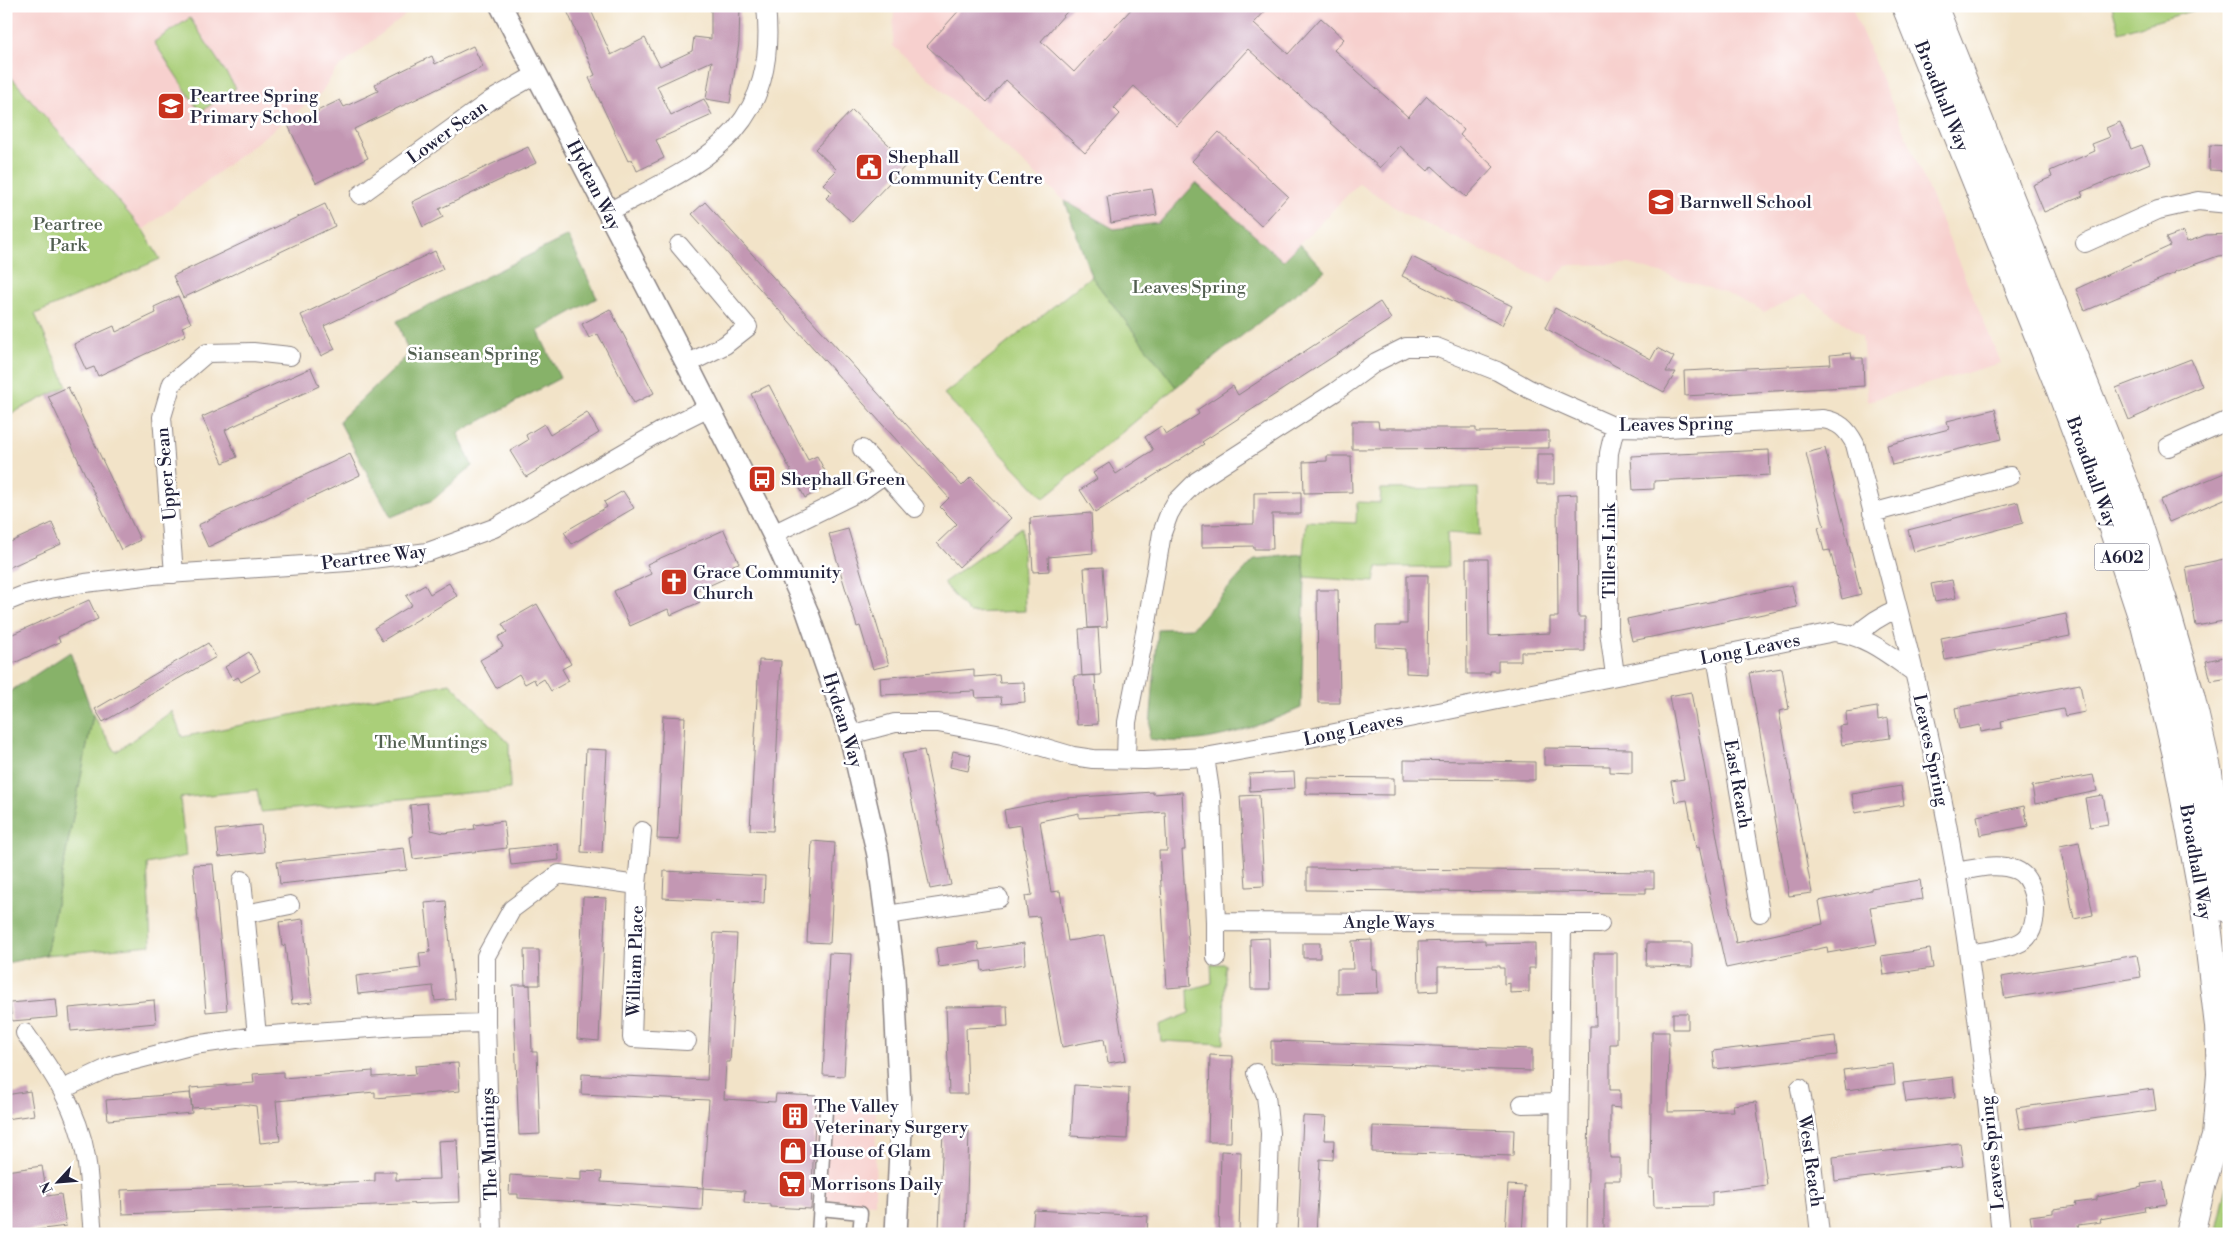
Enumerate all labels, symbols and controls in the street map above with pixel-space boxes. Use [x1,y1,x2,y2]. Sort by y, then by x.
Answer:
street label: Broadhall Way [1909,37,1974,155]
place label: Peartree Spring Primary School [190,85,319,129]
school or university icon: Peartree Spring Primary School [156,91,186,121]
street label: Lower Sean [403,95,492,169]
street label: Hydean Way [561,136,626,235]
place label: Shephall Community Centre [888,146,1043,190]
public building icon: Shephall Community Centre [854,152,884,182]
school or university icon: Barnwell School [1646,187,1676,217]
place label: Barnwell School [1679,191,1813,214]
park label: Peartree Park [33,213,103,257]
park label: Leaves Spring [1132,276,1247,299]
park label: Siansean Spring [407,343,539,366]
street label: Leaves Spring [1619,412,1734,437]
street label: Broadhall Way [2060,412,2122,531]
street label: Upper Sean [151,426,182,522]
bus stop icon: Shephall Green [747,464,777,494]
place label: Shephall Green [781,468,906,491]
street label: Tillers Link [1598,502,1621,599]
street label: Peartree Way [320,540,429,575]
road number: A602 [2094,544,2150,570]
place label: Grace Community Church [693,561,841,605]
church icon: Grace Community Church [659,567,689,597]
street label: Long Leaves [1698,629,1802,670]
street label: Hydean Way [817,670,868,771]
street label: Leaves Spring [1907,692,1954,809]
street label: Long Leaves [1301,708,1405,751]
park label: The Muntings [374,731,488,754]
street label: East Reach [1718,738,1757,831]
street label: Broadhall Way [2174,802,2217,922]
street label: William Place [622,905,649,1018]
street label: Angle Ways [1342,911,1435,934]
street label: The Muntings [476,1087,503,1201]
street label: Leaves Spring [1975,1094,2010,1211]
place label: The Valley Veterinary Surgery [813,1095,968,1139]
building icon: The Valley Veterinary Surgery [780,1101,810,1131]
street label: West Reach [1793,1113,1828,1209]
shop icon: House of Glam [778,1136,808,1166]
place label: House of Glam [812,1140,931,1163]
north arrow [32,1158,82,1208]
supermarket icon: Morrisons Daily [777,1169,807,1199]
place label: Morrisons Daily [811,1173,943,1196]
text: N [37,1178,58,1196]

